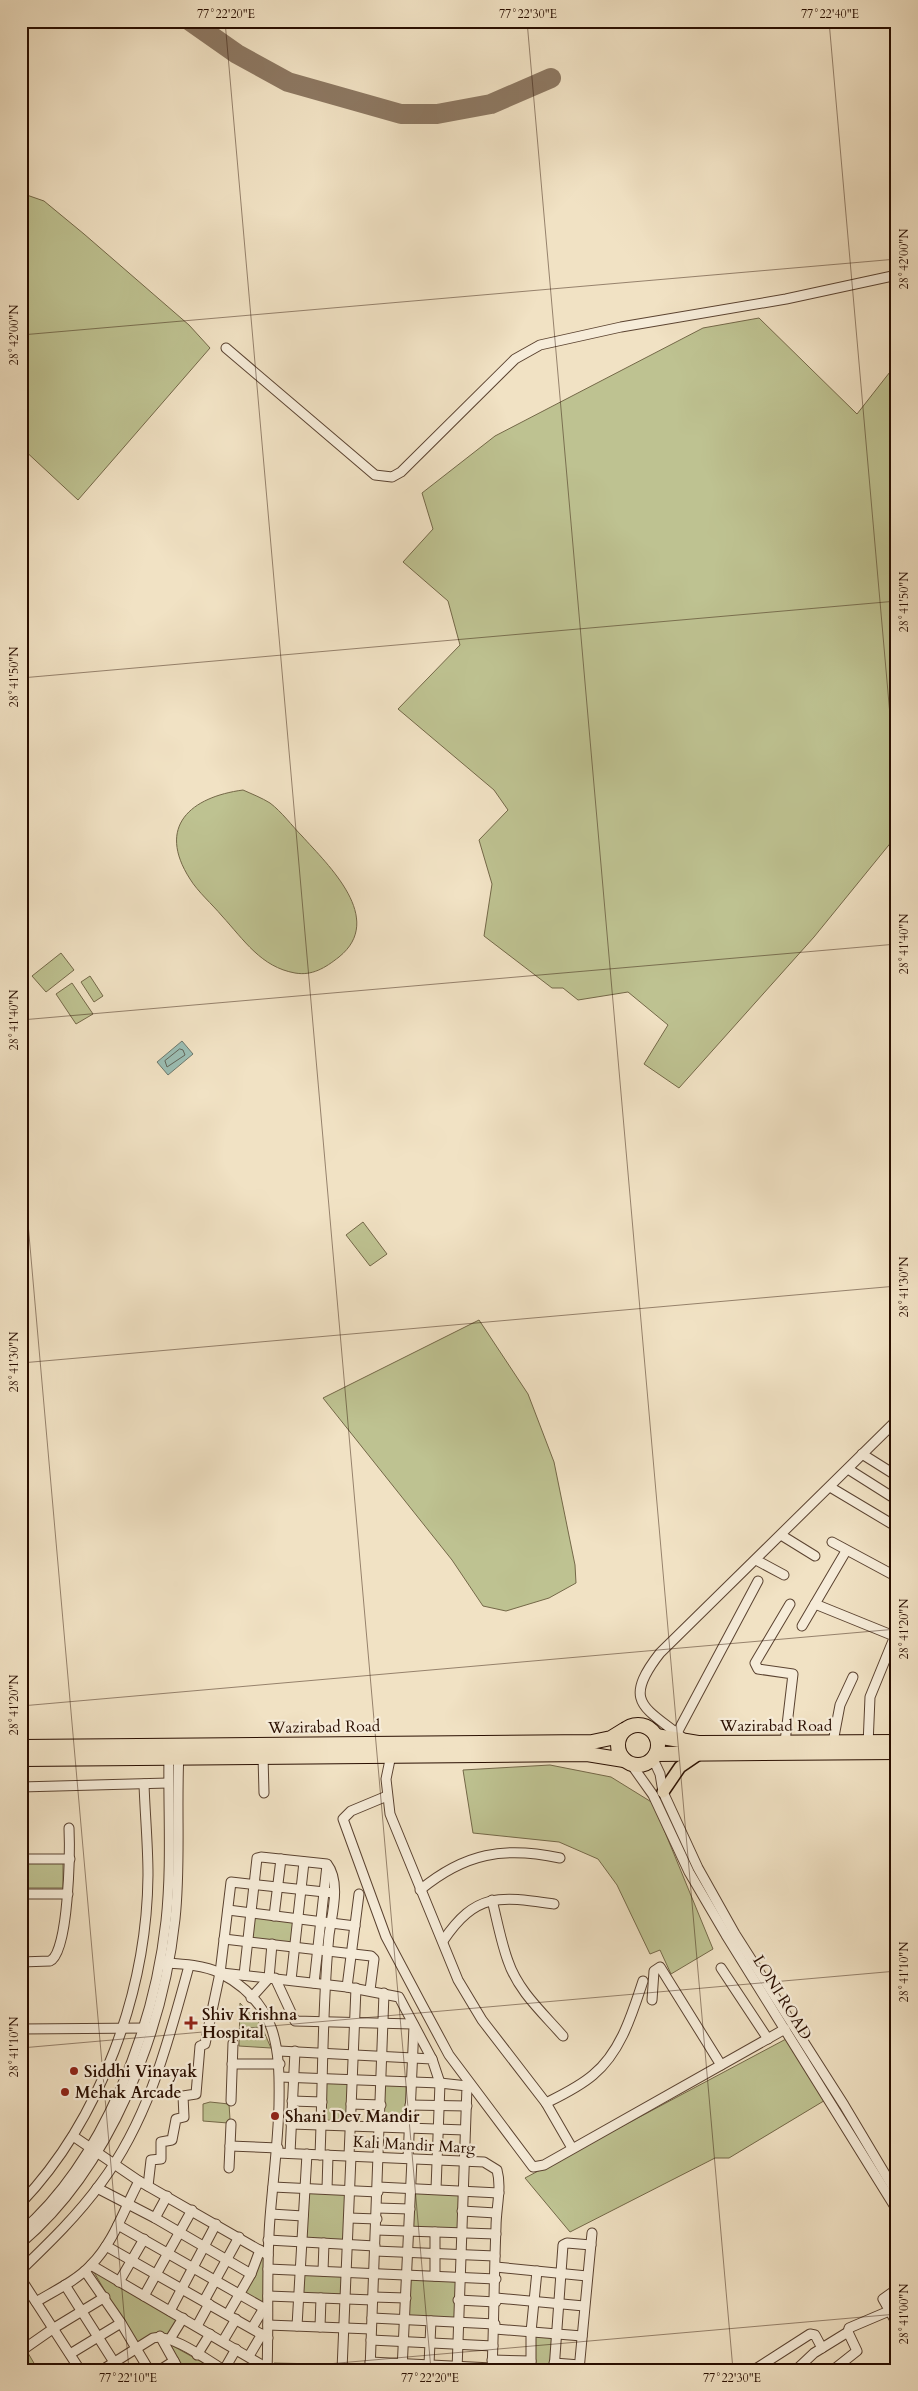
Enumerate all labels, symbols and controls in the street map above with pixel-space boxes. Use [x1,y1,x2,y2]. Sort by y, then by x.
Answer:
text: 77°22'20"E [197,6,255,22]
text: 77°22'30"E [499,6,557,22]
text: 77°22'40"E [801,6,859,22]
text: 28°42'00"N [896,228,912,289]
text: 28°42'00"N [6,304,22,365]
text: 28°41'50"N [896,571,912,632]
text: 28°41'50"N [6,646,22,707]
text: 28°41'40"N [896,913,912,974]
text: 28°41'40"N [6,989,22,1050]
text: 28°41'30"N [896,1256,912,1317]
text: 28°41'30"N [6,1331,22,1392]
text: 28°41'20"N [896,1598,912,1659]
text: 28°41'20"N [6,1674,22,1735]
street label: Wazirabad Road [267,1715,381,1739]
street label: Wazirabad Road [719,1715,833,1737]
text: 28°41'10"N [896,1941,912,2002]
street label: LONI ROAD [747,1951,817,2044]
place label: Shiv Krishna Hospital [202,2004,297,2044]
text: 28°41'10"N [6,2016,22,2077]
marker: Shiv Krishna Hospital [184,2016,198,2030]
place label: Siddhi Vinayak [84,2061,197,2083]
marker: Siddhi Vinayak [68,2065,80,2077]
place label: Mehak Arcade [75,2082,182,2104]
marker: Mehak Arcade [59,2086,71,2098]
place label: Shani Dev Mandir [285,2106,420,2128]
marker: Shani Dev Mandir [269,2110,281,2122]
street label: Kali Mandir Marg [352,2131,476,2159]
text: 28°41'00"N [896,2283,912,2344]
text: 77°22'10"E [99,2370,157,2386]
text: 77°22'20"E [401,2370,459,2386]
text: 77°22'30"E [703,2370,761,2386]

